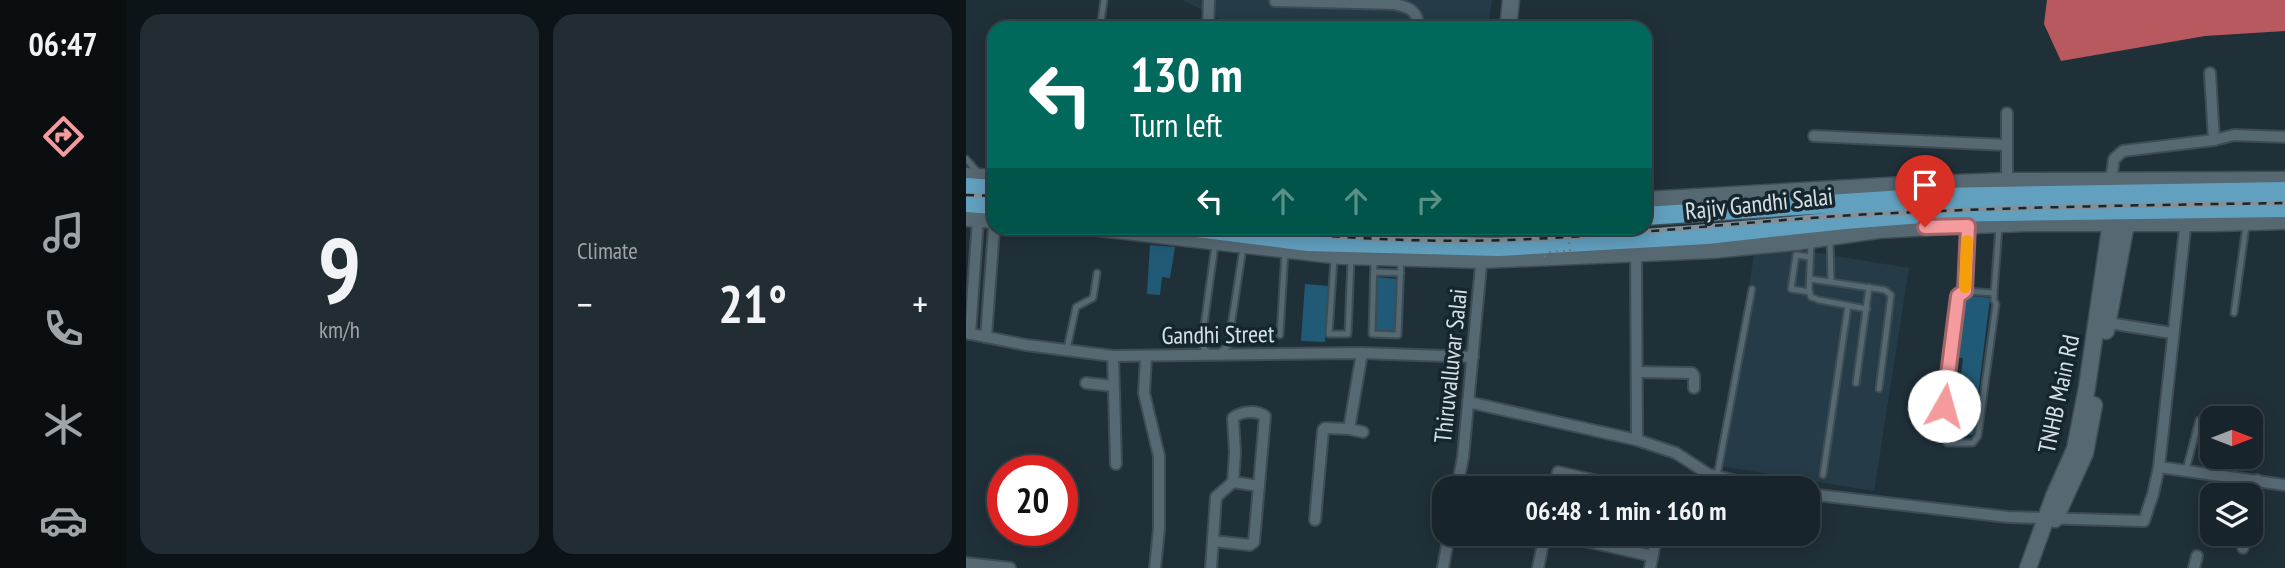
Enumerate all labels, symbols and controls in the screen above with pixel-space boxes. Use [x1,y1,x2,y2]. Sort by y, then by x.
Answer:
text: 06:47 [28,23,98,65]
text: 130 m [1130,42,1243,106]
icon: left [1015,49,1106,140]
text: Turn left [1130,104,1222,146]
icon: directions [39,112,88,161]
pin [1895,155,1955,227]
icon: arrive [1906,166,1944,204]
street label: Rajiv Gandhi Salai [1683,180,1834,227]
icon: left [1191,182,1229,220]
icon: ahead [1264,182,1302,220]
icon: ahead [1337,182,1375,220]
icon: right [1410,182,1448,220]
icon: music [39,208,88,257]
text: 9 [318,210,361,328]
text: Climate [577,236,638,265]
text: 21° [718,270,787,337]
text: − [577,279,593,328]
text: + [912,279,928,328]
street label: Thiruvalluvar Salai [1427,287,1474,445]
icon: phone [39,304,88,353]
text: km/h [319,315,360,344]
street label: Gandhi Street [1161,318,1275,351]
street label: TNHB Main Rd [2031,332,2086,456]
position arrow [1907,369,1981,443]
icon: climate [39,400,88,449]
north arrow [2200,406,2263,469]
map controls [2200,406,2263,546]
speed limit sign: 20 [987,455,1078,546]
button: layers [2200,483,2263,546]
text: 06:48 · 1 min · 160 m [1526,494,1726,527]
icon: car [39,496,88,545]

